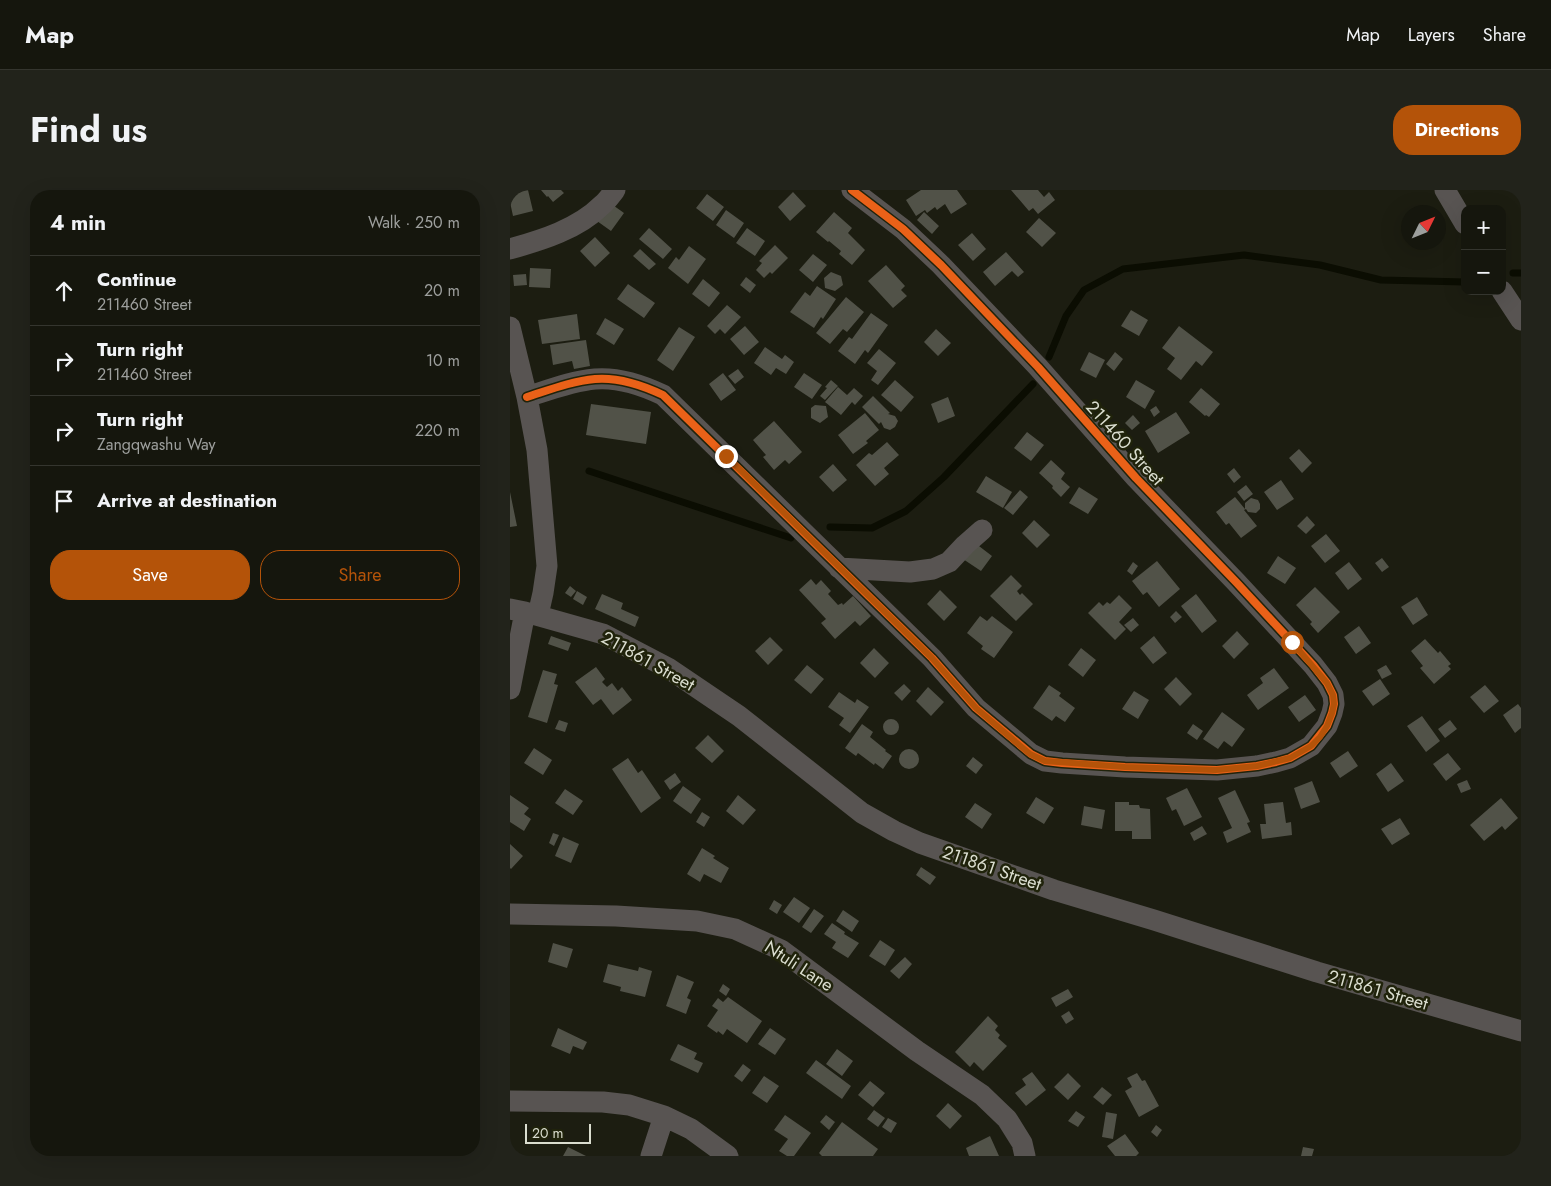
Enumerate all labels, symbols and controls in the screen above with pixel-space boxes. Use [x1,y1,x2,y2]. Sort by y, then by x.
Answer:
text: Map [25,17,74,52]
text: Map [1346,22,1380,48]
text: Layers [1408,22,1455,48]
text: Share [1483,22,1526,48]
text: Find us [30,105,147,155]
button: Directions [1393,105,1521,155]
north arrow [1401,205,1446,250]
map controls [1461,205,1506,295]
button: + [1461,205,1506,250]
text: 4 min [50,208,106,238]
text: Walk · 250 m [368,211,460,234]
button: − [1461,250,1506,295]
text: Continue [97,266,176,293]
icon: ahead [50,277,78,305]
text: 20 m [424,279,460,302]
text: 211460 Street [97,293,192,316]
text: Turn right [97,336,183,363]
icon: right [50,347,78,375]
text: 10 m [426,349,460,372]
text: 211460 Street [97,363,192,386]
street label: 211460 Street [1080,395,1171,492]
text: Turn right [97,406,183,433]
icon: right [50,417,78,445]
text: 220 m [415,419,460,442]
text: Zangqwashu Way [97,433,216,456]
route end [715,445,738,468]
icon: arrive [50,487,78,515]
text: Arrive at destination [97,487,277,514]
button: Save [50,550,250,600]
button: Share [260,550,460,600]
street label: 211861 Street [597,625,700,698]
route start [1281,631,1304,654]
street label: 211861 Street [939,839,1046,897]
street label: Ntuli Lane [759,934,839,998]
street label: 211861 Street [1325,963,1432,1017]
scale bar [525,1121,591,1144]
text: 20 m [532,1123,564,1143]

